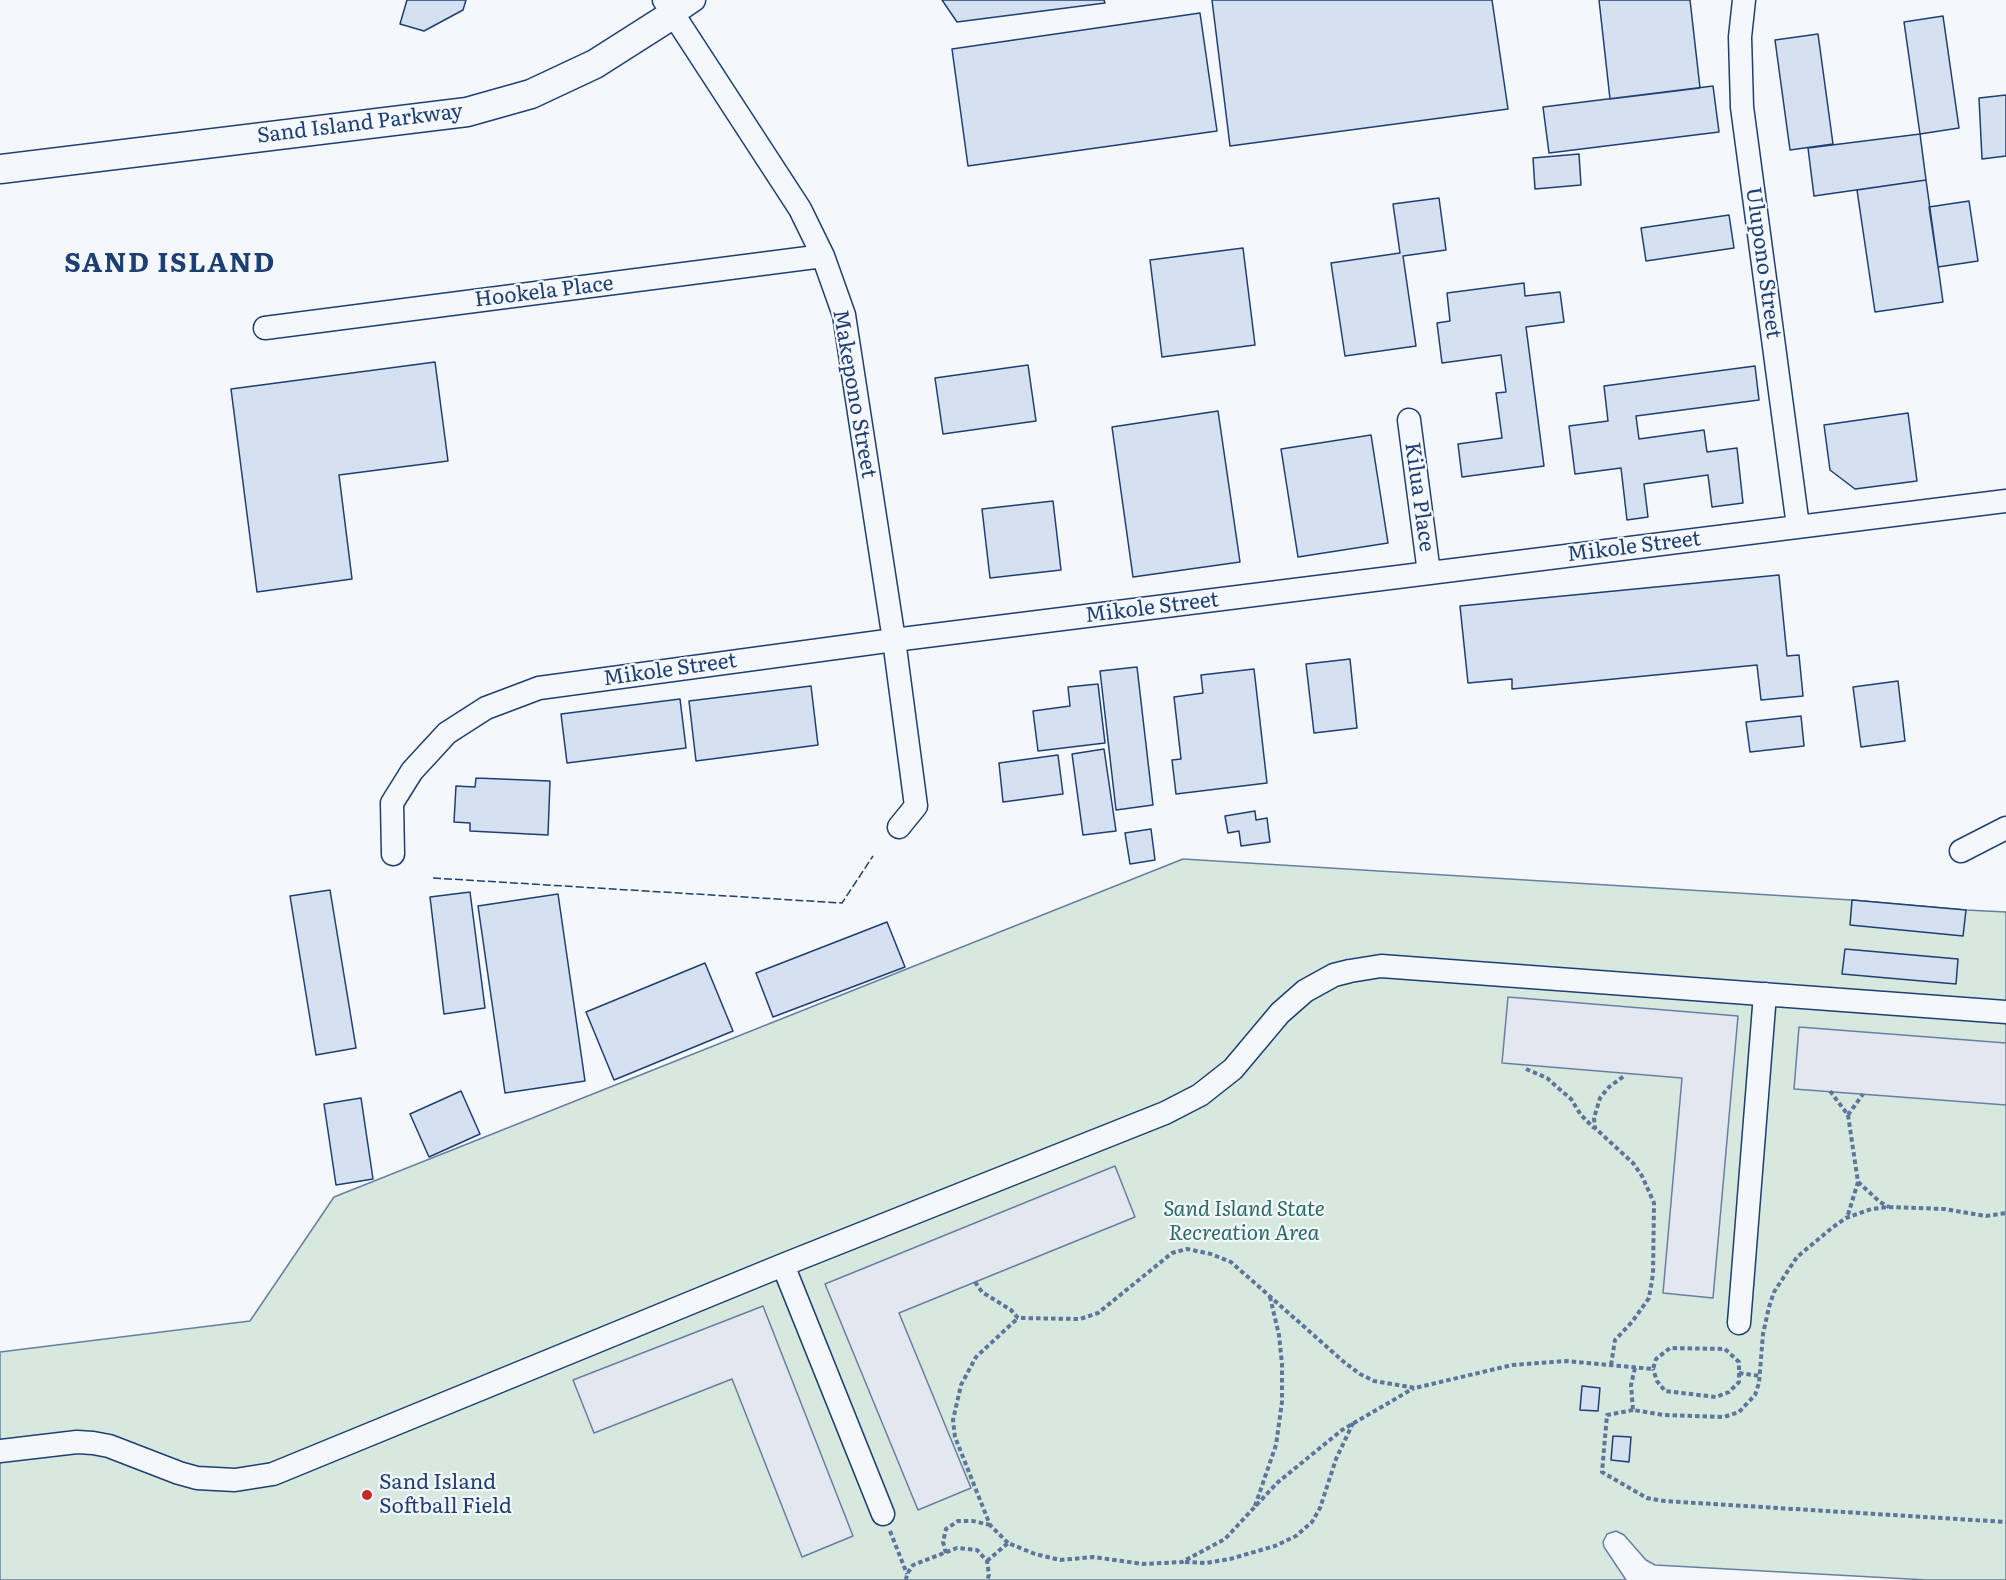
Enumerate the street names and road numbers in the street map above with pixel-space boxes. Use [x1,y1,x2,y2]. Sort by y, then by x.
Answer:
street label: Sand Island Parkway [256,99,464,149]
street label: Ulupono Street [1740,186,1786,340]
street label: Hookela Place [473,271,615,313]
street label: Makepono Street [827,308,881,480]
street label: Kilua Place [1399,441,1439,553]
street label: Mikole Street [1566,526,1702,568]
street label: Mikole Street [1084,587,1220,629]
street label: Mikole Street [602,648,738,692]

